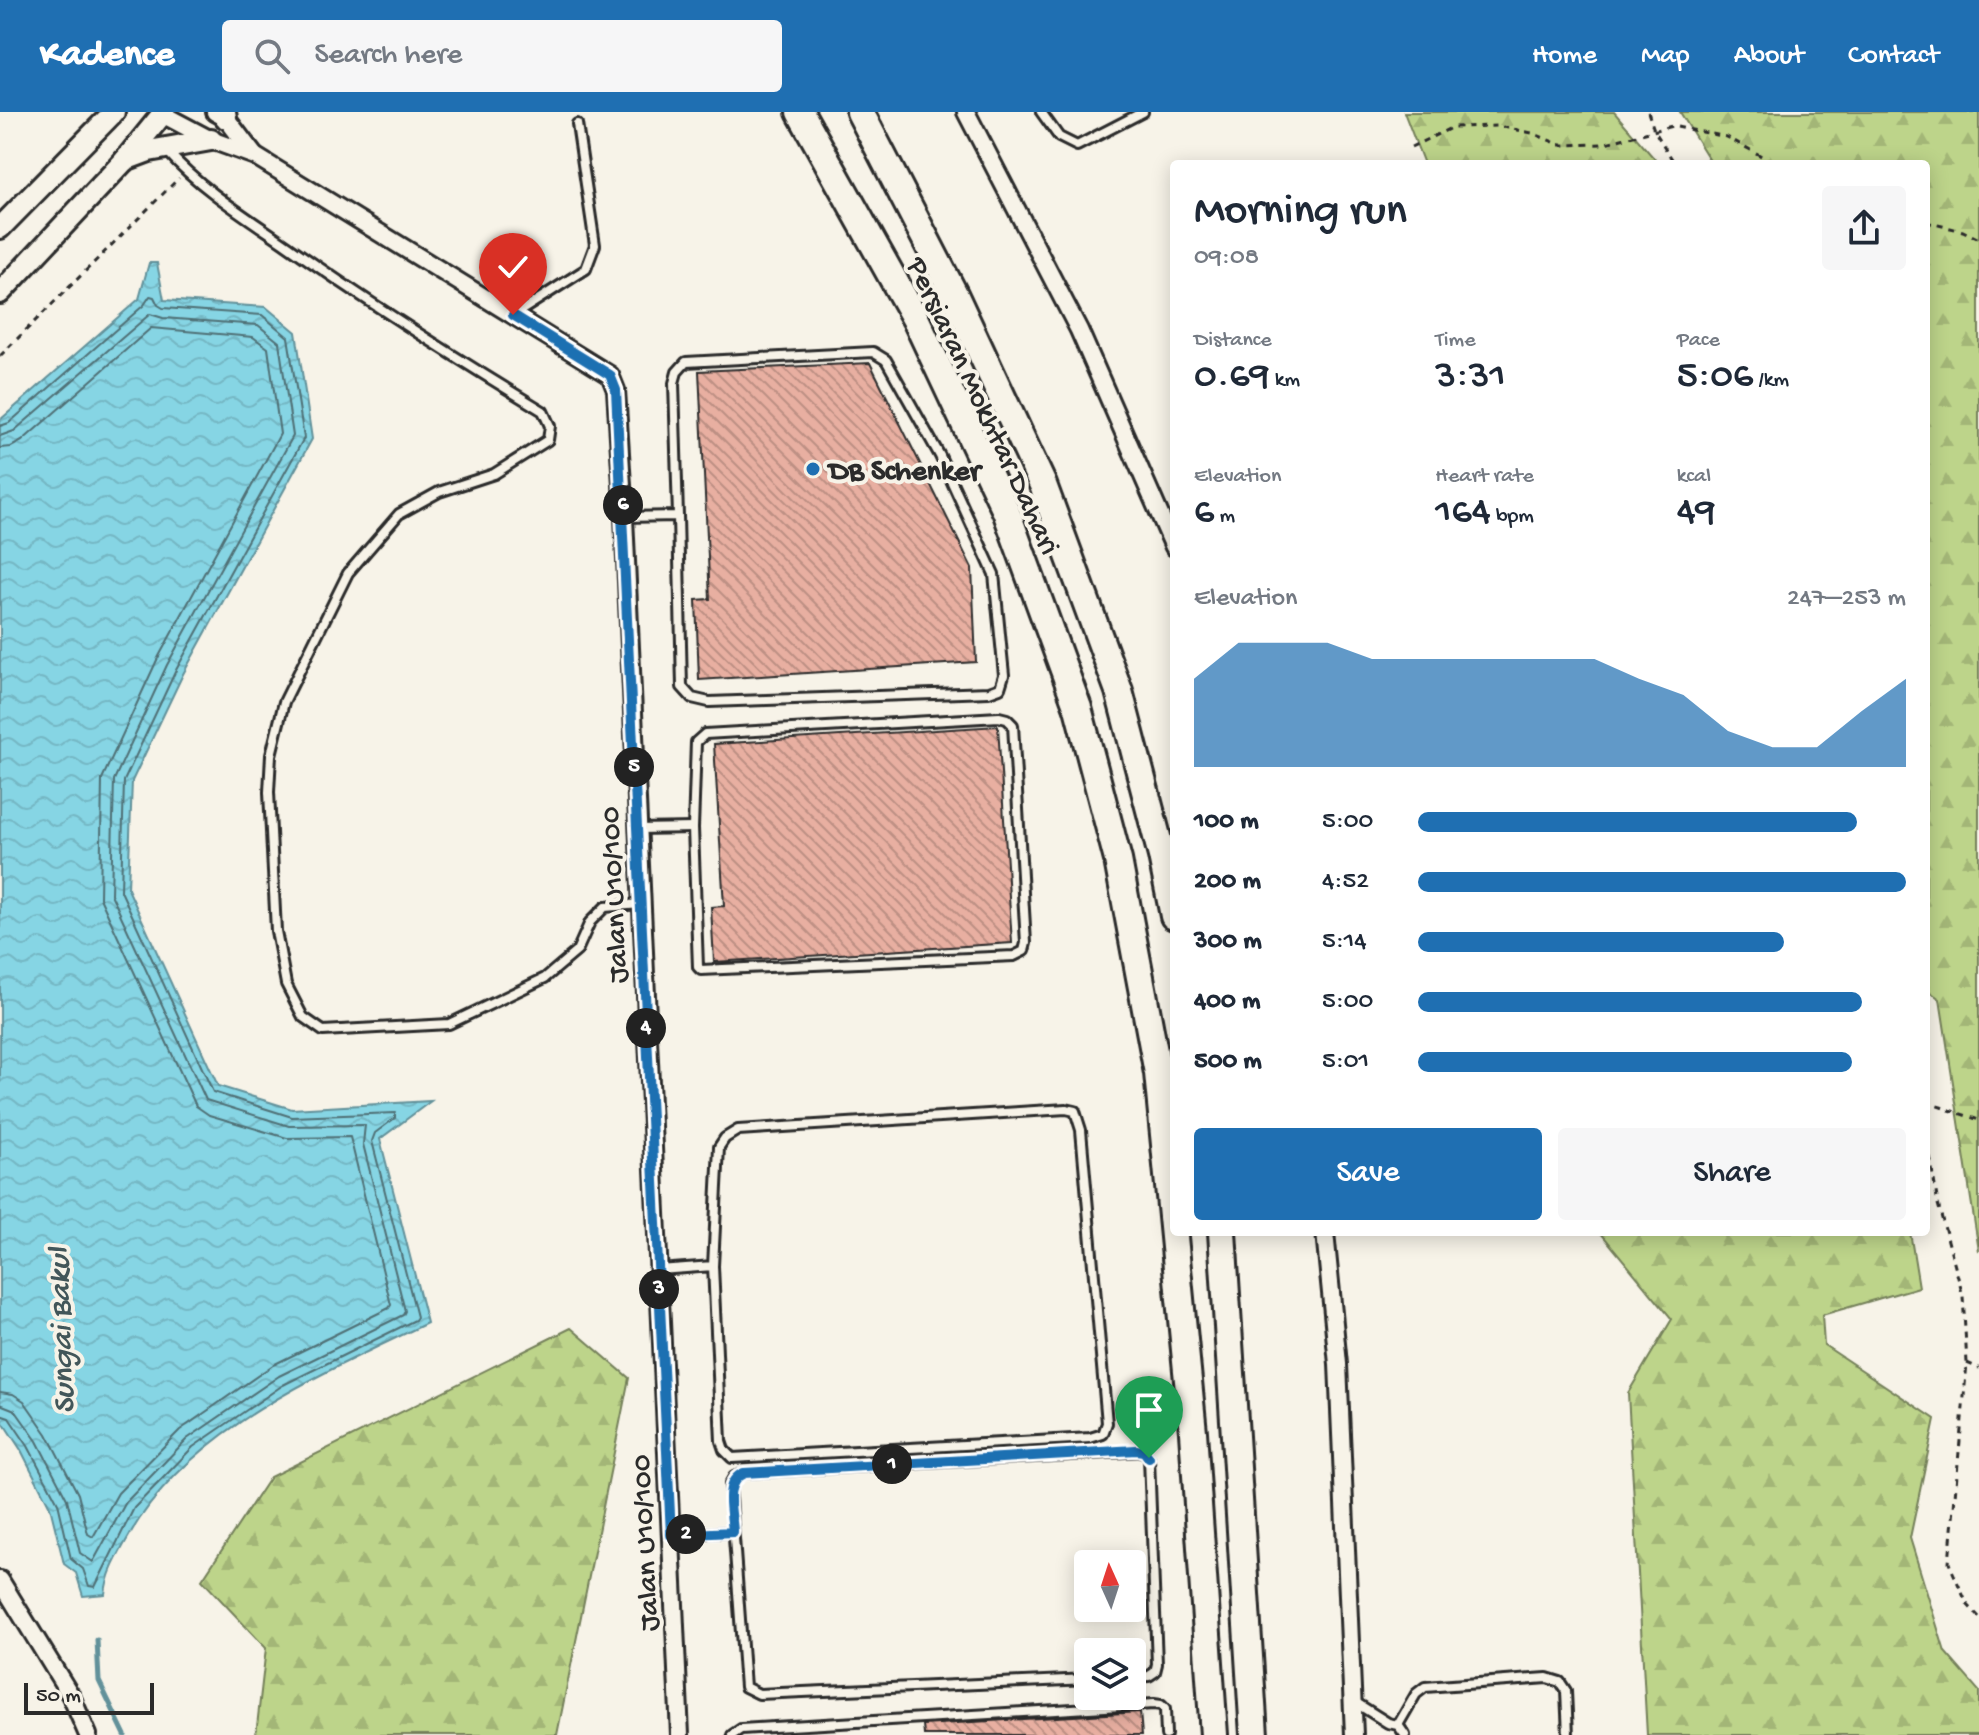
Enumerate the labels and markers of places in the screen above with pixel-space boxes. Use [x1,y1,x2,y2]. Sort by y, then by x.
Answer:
pin [479,233,547,315]
place label: DB Schenker [826,456,984,491]
marker: DB Schenker [804,460,822,478]
pin: 6 [603,485,643,525]
pin: 5 [614,747,654,787]
pin: 4 [626,1008,666,1048]
pin: 3 [639,1269,679,1309]
pin [1115,1376,1183,1458]
pin: 1 [872,1444,912,1484]
pin: 2 [666,1514,706,1554]

